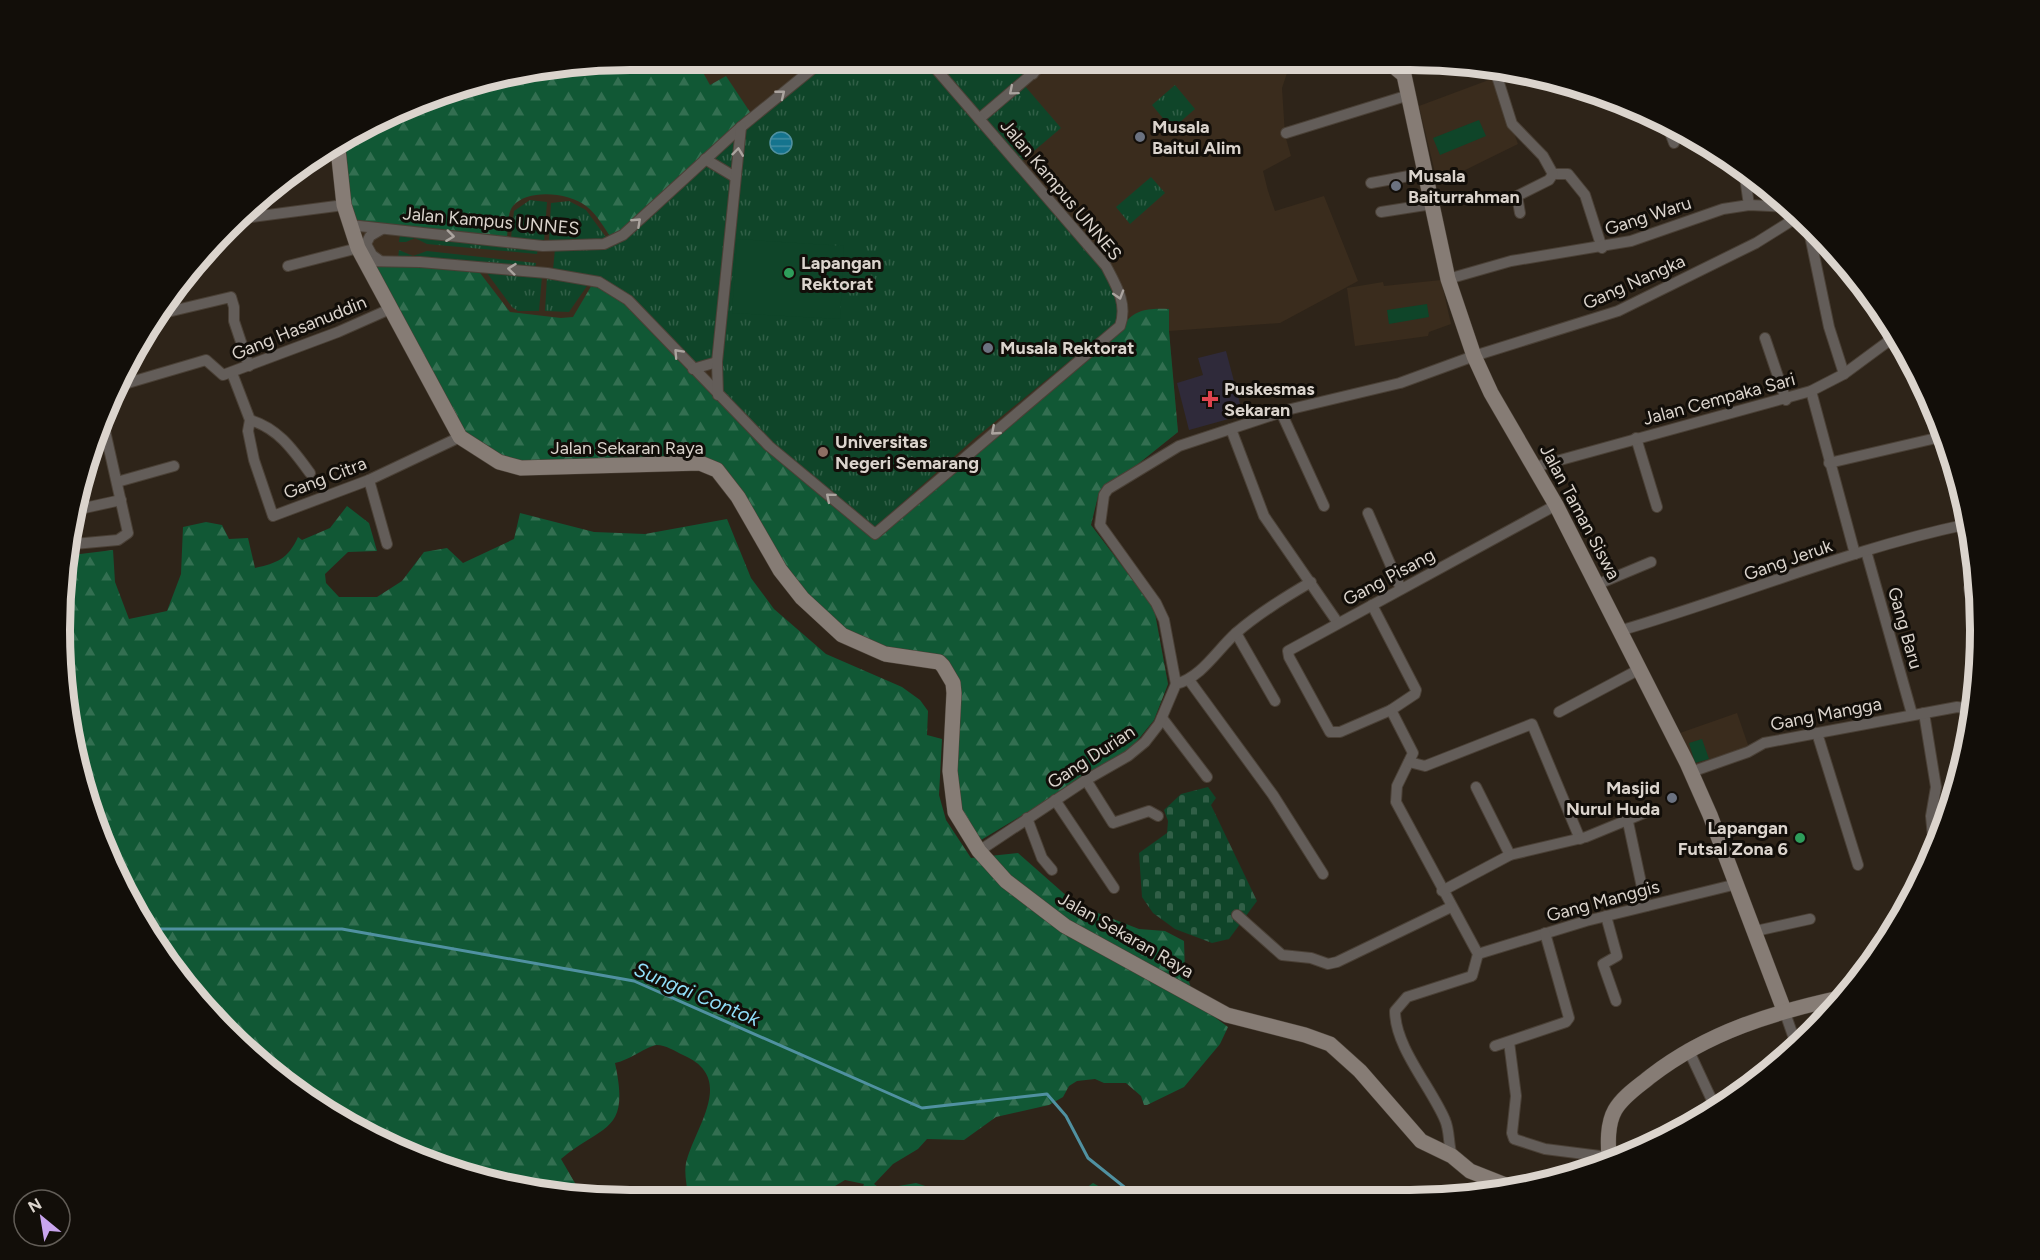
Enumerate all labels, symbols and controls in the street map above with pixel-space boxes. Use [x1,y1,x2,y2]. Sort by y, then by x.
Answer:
one-way arrow [1009,84,1020,95]
one-way arrow [775,90,786,101]
street label: Jalan Kampus UNNES [996,115,1126,265]
place label: Musala Baitul Alim [1152,116,1241,159]
marker: Musala Baitul Alim [1133,130,1147,144]
one-way arrow [731,148,744,157]
place label: Musala Baiturrahman [1408,165,1520,208]
marker: Musala Baiturrahman [1389,179,1403,193]
street label: Gang Waru [1602,192,1694,240]
street label: Jalan Kampus UNNES [402,202,580,240]
one-way arrow [630,218,640,229]
one-way arrow [445,229,455,241]
street label: Gang Nangka [1580,250,1688,314]
place label: Lapangan Rektorat [801,252,882,295]
one-way arrow [507,264,516,276]
marker: Lapangan Rektorat [782,266,796,280]
one-way arrow [1112,289,1124,300]
street label: Gang Hasanuddin [228,291,370,365]
place label: Musala Rektorat [1000,337,1134,359]
marker: Musala Rektorat [981,341,995,355]
one-way arrow [674,349,685,360]
street label: Jalan Cempaka Sari [1640,368,1798,430]
place label: Puskesmas Sekaran [1224,378,1315,421]
marker: Puskesmas Sekaran [1201,390,1219,408]
one-way arrow [991,423,1002,434]
place label: Universitas Negeri Semarang [835,431,979,474]
street label: Jalan Sekaran Raya [550,437,704,459]
street label: Jalan Taman Siswa [1535,441,1625,583]
marker: Universitas Negeri Semarang [816,445,830,459]
street label: Gang Citra [280,452,370,504]
one-way arrow [826,493,837,504]
street label: Gang Jeruk [1741,535,1835,585]
street label: Gang Pisang [1339,544,1439,610]
street label: Gang Baru [1883,584,1927,672]
street label: Gang Mangga [1769,692,1883,736]
street label: Gang Durian [1043,721,1139,793]
place label: Masjid Nurul Huda [1566,777,1660,820]
marker: Masjid Nurul Huda [1665,791,1679,805]
place label: Lapangan Futsal Zona 6 [1678,817,1788,860]
marker: Lapangan Futsal Zona 6 [1793,831,1807,845]
street label: Gang Manggis [1544,875,1662,927]
street label: Jalan Sekaran Raya [1054,887,1198,983]
water label: Sungai Contok [631,957,765,1032]
north arrow [12,1188,72,1248]
text: N [25,1194,45,1217]

